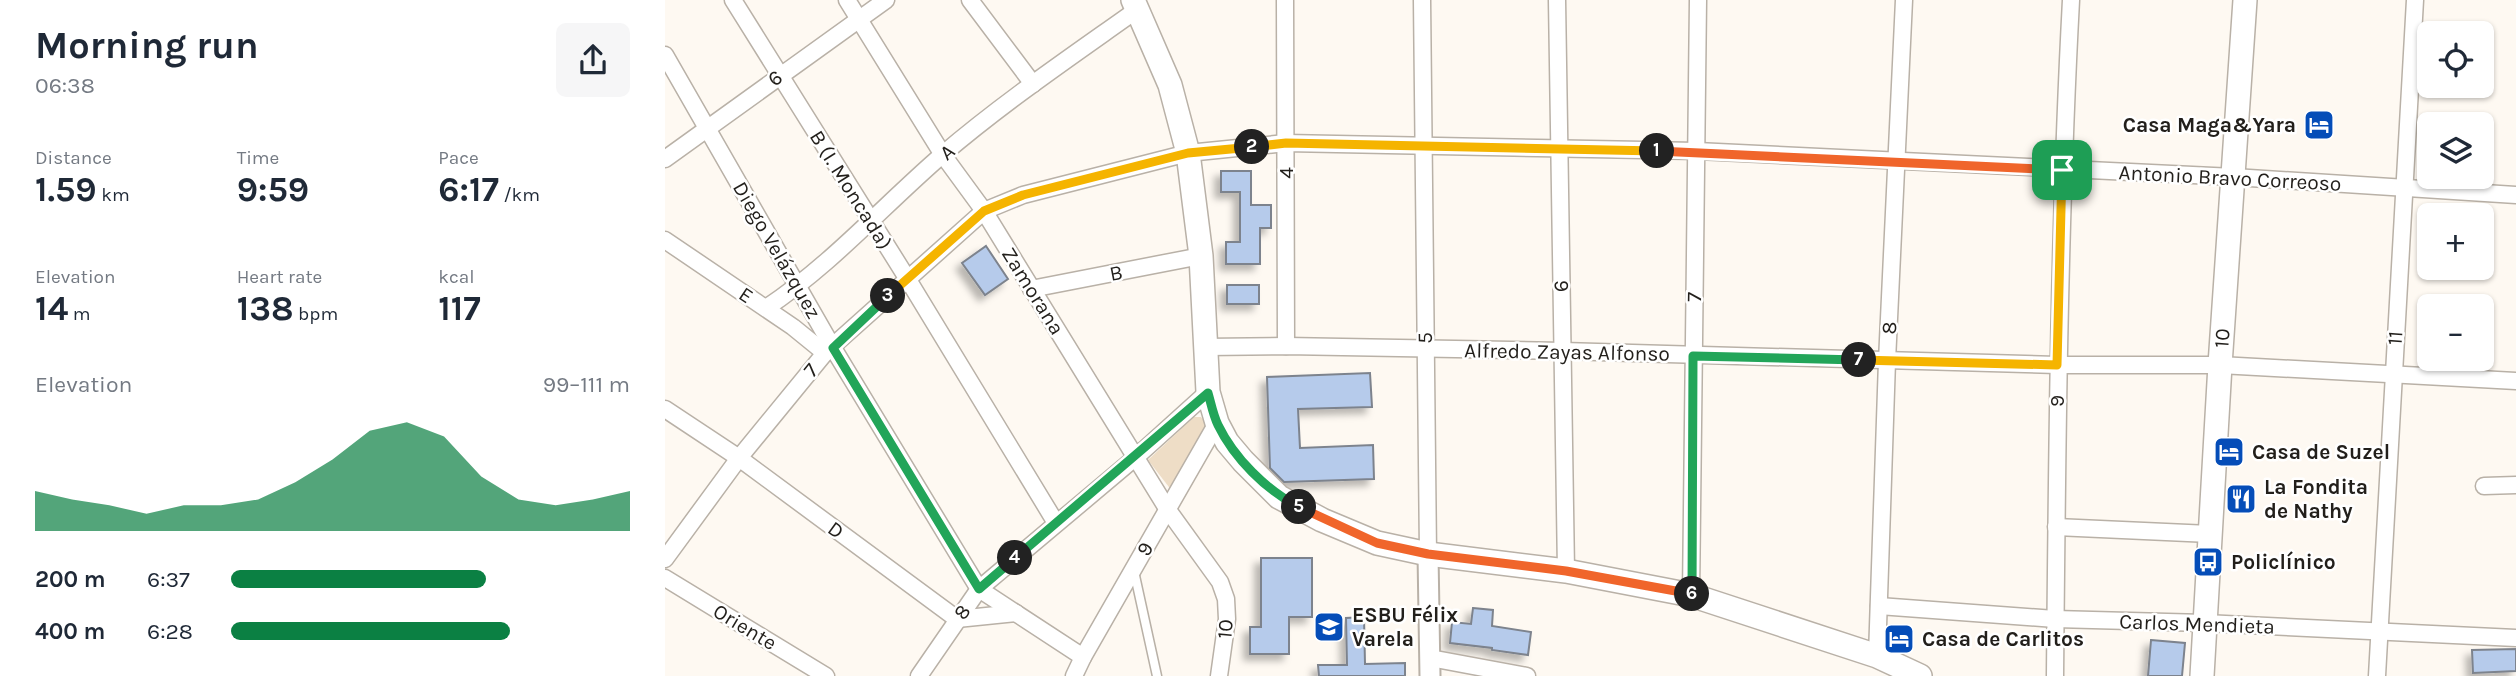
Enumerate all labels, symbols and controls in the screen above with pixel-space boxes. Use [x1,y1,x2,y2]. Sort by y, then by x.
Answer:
map controls [2417,21,2494,371]
button: locate [2417,21,2494,98]
text: Morning run [35,23,259,68]
button: share [556,23,630,97]
street label: 6 [763,65,787,91]
text: 06:38 [35,72,95,99]
hotel icon: Casa Maga&Yara [2302,108,2336,142]
button: layers [2417,112,2494,189]
place label: Casa Maga&Yara [2123,113,2296,137]
street label: B (I. Moncada) [805,126,897,254]
pin: 2 [1235,130,1269,164]
pin: 1 [1639,134,1675,168]
text: 2 [1246,135,1257,157]
street label: A [935,139,959,165]
text: 1 [1653,139,1660,161]
pin [2032,140,2092,200]
text: Distance [35,147,112,169]
text: Time [237,147,279,169]
text: Pace [438,147,479,169]
icon: arrive [2043,151,2081,189]
street label: Antonio Bravo Correoso [2118,160,2342,196]
street label: 4 [1274,167,1298,179]
text: 1.59 [35,169,97,210]
text: 9:59 [237,169,309,210]
text: 6:17 [438,169,499,210]
street label: Diego Velázquez [728,177,826,323]
text: km [97,184,130,206]
text: /km [499,184,540,206]
button: + [2417,203,2494,280]
street label: Zamorana [997,243,1069,339]
street label: B [1107,260,1125,286]
text: Elevation [35,266,115,288]
text: Heart rate [237,266,322,288]
text: kcal [438,266,475,288]
pin: 3 [871,278,906,314]
street label: 6 [1549,280,1573,292]
street label: E [734,282,758,308]
text: 3 [882,284,893,306]
text: 14 [35,288,68,329]
text: 138 [237,288,294,329]
text: 117 [438,288,481,329]
street label: 7 [1682,292,1706,302]
button: − [2417,294,2494,371]
text: m [68,303,91,325]
text: bpm [294,303,338,325]
street label: 8 [1877,321,1901,335]
street label: 10 [2209,327,2235,349]
street label: 11 [2383,330,2407,346]
street label: 5 [1413,332,1437,344]
street label: Alfredo Zayas Alfonso [1464,338,1670,366]
pin: 7 [1841,342,1877,378]
text: 7 [1854,348,1863,370]
street label: 7 [799,359,824,381]
text: Elevation [35,371,132,398]
text: 99–111 m [543,371,630,398]
street label: 9 [2045,395,2069,407]
hotel icon: Casa de Suzel [2212,435,2246,469]
place label: Casa de Suzel [2252,440,2390,464]
place label: La Fondita de Nathy [2264,475,2368,523]
restaurant icon: La Fondita de Nathy [2224,482,2258,516]
pin: 5 [1281,490,1317,524]
text: 5 [1293,495,1304,517]
street label: D [823,516,849,544]
street label: 9 [1132,538,1158,560]
pin: 4 [997,540,1033,576]
bus stop icon: Policlínico [2191,545,2225,579]
text: 4 [1009,546,1020,568]
place label: Policlínico [2231,550,2336,574]
text: 200 m [35,566,106,593]
text: 6:37 [147,566,190,593]
pin: 6 [1675,576,1709,612]
text: 6 [1686,582,1697,604]
street label: Oriente [709,599,781,655]
street label: 8 [948,600,976,624]
place label: ESBU Félix Varela [1352,603,1458,651]
street label: Carlos Mendieta [2119,609,2275,639]
school or university icon: ESBU Félix Varela [1312,610,1346,644]
text: 400 m [35,618,105,645]
text: 6:28 [147,618,193,645]
street label: 10 [1212,618,1238,640]
hotel icon: Casa de Carlitos [1882,622,1916,656]
place label: Casa de Carlitos [1922,627,2084,651]

